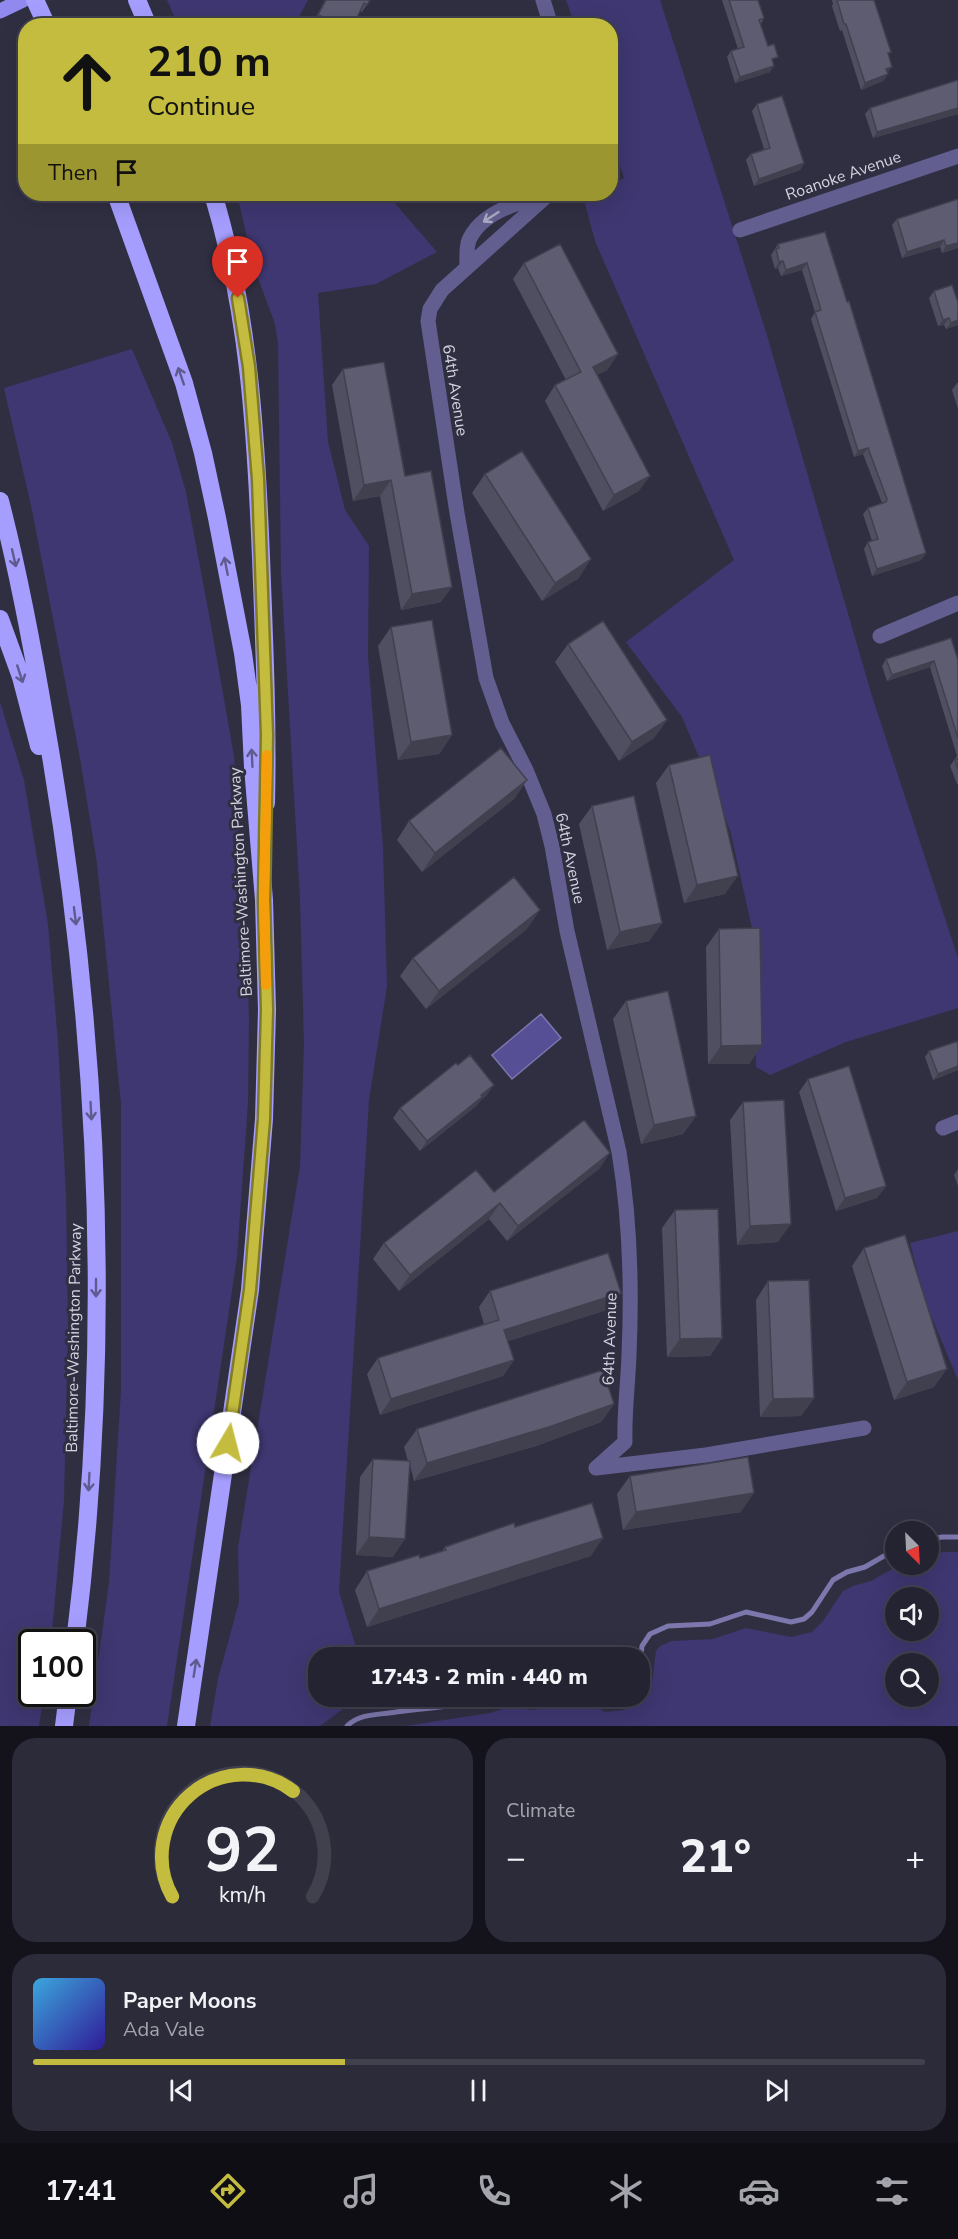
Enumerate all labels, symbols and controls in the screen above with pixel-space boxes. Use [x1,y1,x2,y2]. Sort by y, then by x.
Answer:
text: 210 m [147,34,271,91]
icon: ahead [48,42,126,120]
text: Continue [147,88,255,125]
street label: Roanoke Avenue [783,146,904,206]
icon: arrive [110,156,143,189]
text: Then [48,158,98,188]
one-way arrow [483,211,500,224]
pin [212,236,263,298]
icon: arrive [221,245,254,278]
street label: 64th Avenue [437,343,473,438]
one-way arrow [175,367,186,386]
one-way arrow [9,547,20,567]
one-way arrow [220,556,231,576]
one-way arrow [15,664,26,683]
one-way arrow [247,749,258,769]
street label: Baltimore-Washington Parkway [224,766,258,997]
street label: 64th Avenue [550,811,590,906]
one-way arrow [70,906,81,926]
one-way arrow [86,1100,97,1120]
street label: Baltimore-Washington Parkway [61,1222,87,1453]
one-way arrow [90,1277,102,1297]
street label: 64th Avenue [597,1292,623,1386]
position arrow [196,1411,260,1475]
one-way arrow [83,1472,94,1492]
north arrow [885,1521,939,1575]
map controls [885,1521,939,1707]
button: sound [885,1587,939,1641]
speed limit sign: 100 [18,1629,96,1707]
button: search [885,1653,939,1707]
one-way arrow [190,1659,201,1679]
text: 17:43 · 2 min · 440 m [370,1662,588,1692]
text: Climate [506,1797,575,1824]
text: 92 [205,1808,280,1893]
text: 21° [680,1827,751,1888]
text: − [506,1836,526,1881]
text: + [905,1836,925,1881]
text: km/h [219,1880,266,1910]
text: Paper Moons [123,1986,257,2016]
text: Ada Vale [123,2016,205,2043]
icon: previous [165,2074,198,2107]
icon: pause [462,2074,495,2107]
icon: next [760,2074,793,2107]
icon: directions [207,2170,249,2212]
icon: music [340,2170,382,2212]
icon: phone [473,2170,515,2212]
icon: climate [605,2170,647,2212]
icon: car [738,2170,780,2212]
icon: filters [871,2170,913,2212]
text: 17:41 [45,2173,117,2210]

